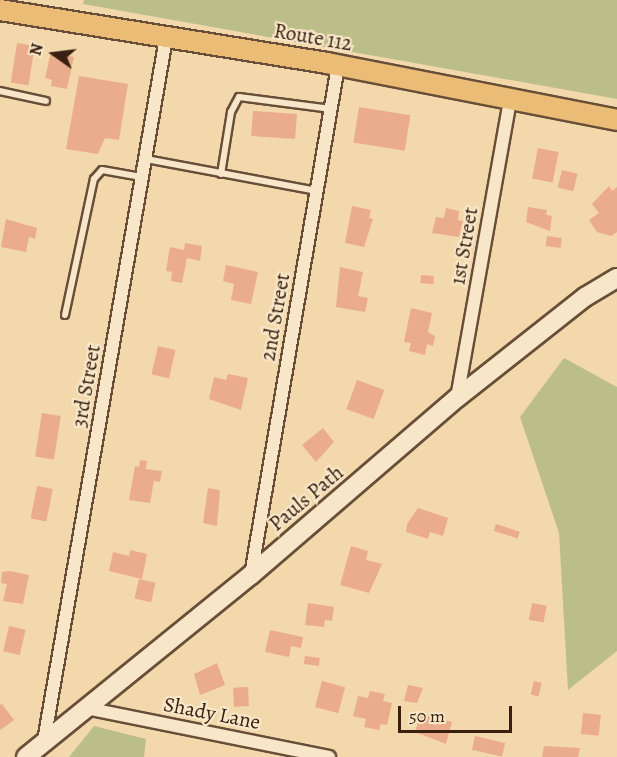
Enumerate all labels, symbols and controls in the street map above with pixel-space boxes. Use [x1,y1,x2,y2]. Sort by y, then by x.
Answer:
street label: Route 112 [272,18,354,56]
north arrow [24,24,84,84]
text: N [24,41,49,58]
street label: 1st Street [445,205,483,287]
street label: 2nd Street [255,271,295,363]
street label: 3rd Street [66,343,106,429]
street label: Pauls Path [264,460,348,536]
street label: Shady Lane [161,691,263,735]
scale bar [401,694,515,732]
text: 50 m [409,704,445,728]

